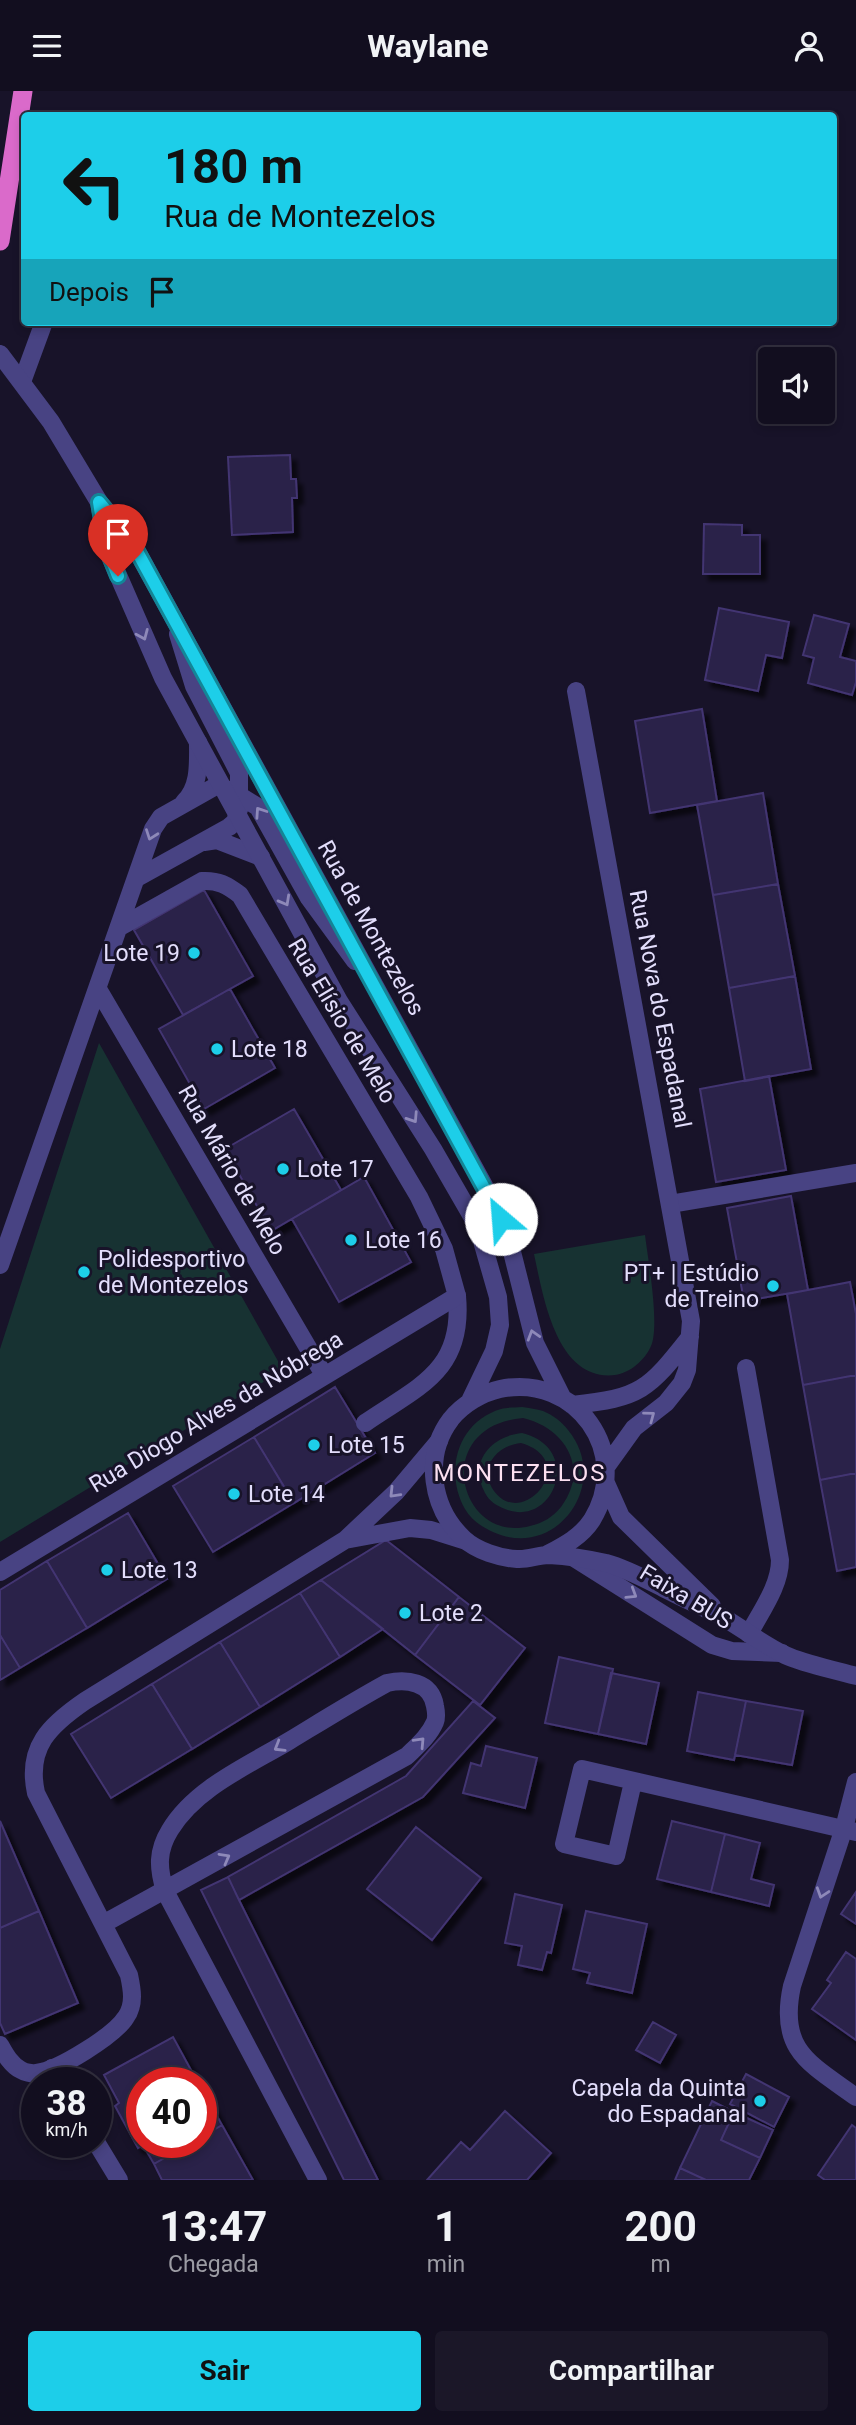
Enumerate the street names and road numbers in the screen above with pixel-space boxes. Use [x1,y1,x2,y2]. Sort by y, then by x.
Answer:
street label: Rua de Montezelos [312,836,430,1020]
street label: Rua Nova do Espadanal [624,888,696,1130]
street label: Rua Elísio de Melo [282,934,402,1108]
street label: Rua Mário de Melo [172,1080,292,1260]
street label: Rua Diogo Alves da Nóbrega [84,1326,348,1498]
street label: Faixa BUS [635,1559,737,1635]

